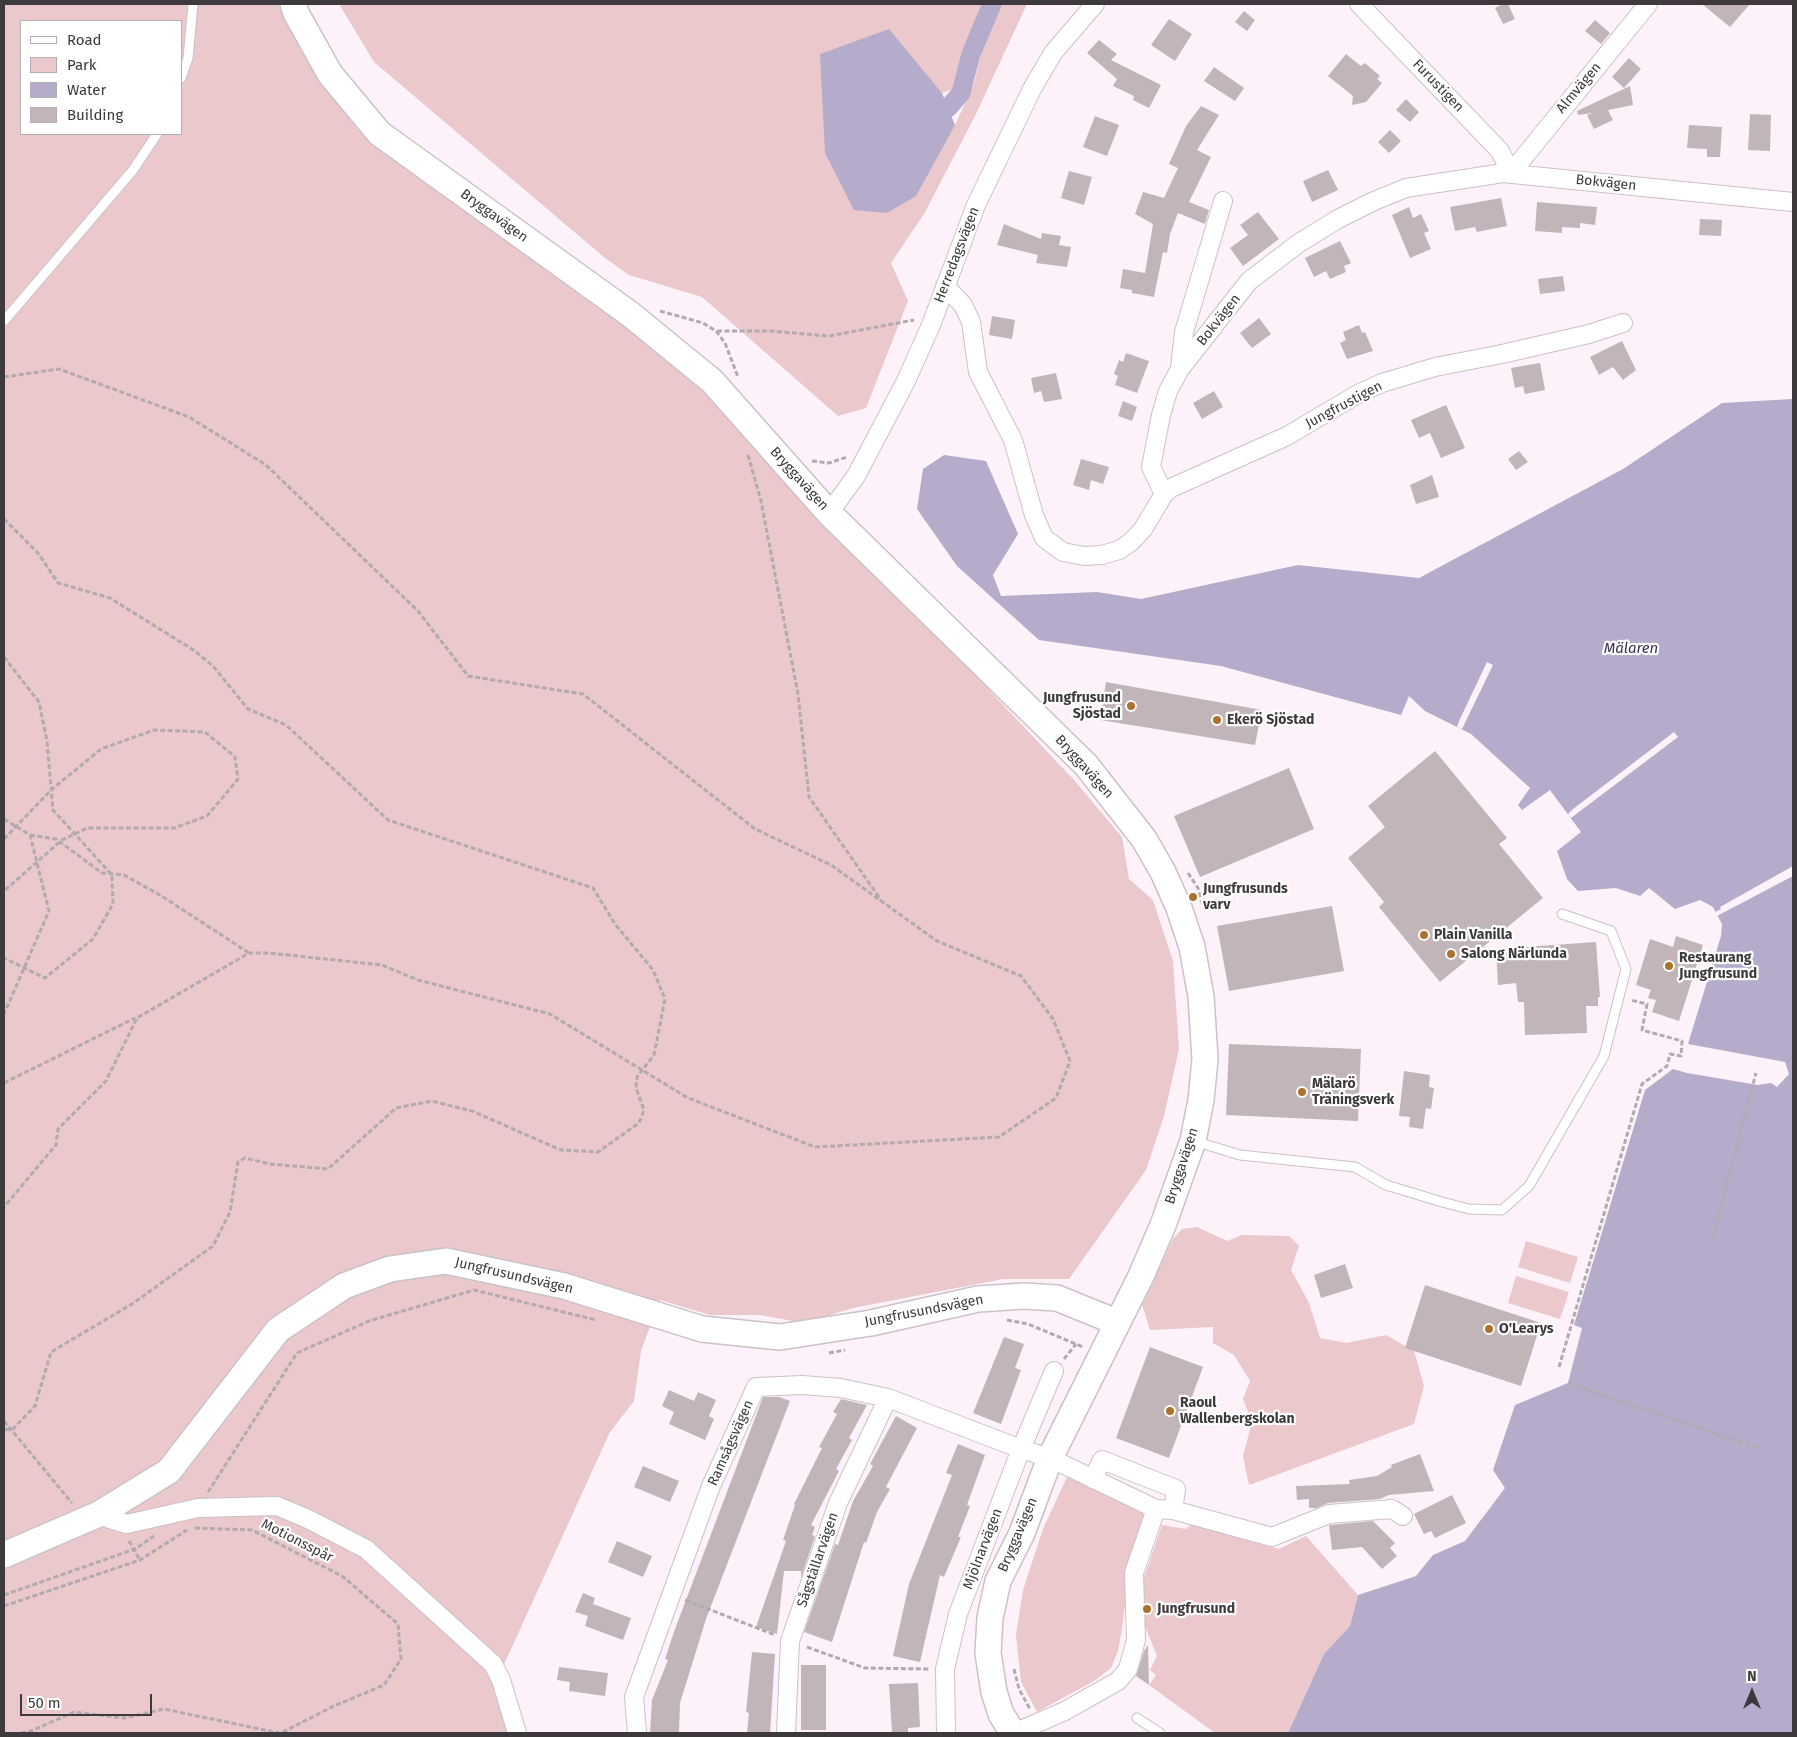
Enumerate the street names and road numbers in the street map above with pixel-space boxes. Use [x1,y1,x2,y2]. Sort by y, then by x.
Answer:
street label: Furustigen [1409,56,1467,116]
street label: Almvägen [1553,59,1605,117]
street label: Bokvägen [1575,171,1637,195]
street label: Bryggavägen [457,186,531,246]
street label: Herredagsvägen [931,205,983,305]
street label: Bokvägen [1194,291,1244,349]
street label: Jungfrustigen [1303,378,1385,432]
street label: Bryggavägen [766,444,832,514]
street label: Bryggavägen [1051,732,1117,802]
street label: Bryggavägen [1162,1126,1202,1206]
street label: Jungfrusundsvägen [453,1254,575,1298]
street label: Jungfrusundsvägen [863,1291,985,1331]
street label: Ramsågsvägen [705,1397,757,1489]
street label: Bryggavägen [995,1495,1041,1575]
street label: Mjölnarvägen [960,1506,1006,1592]
street label: Sågställarvägen [794,1510,842,1610]
street label: Motionsspår [258,1516,336,1566]

